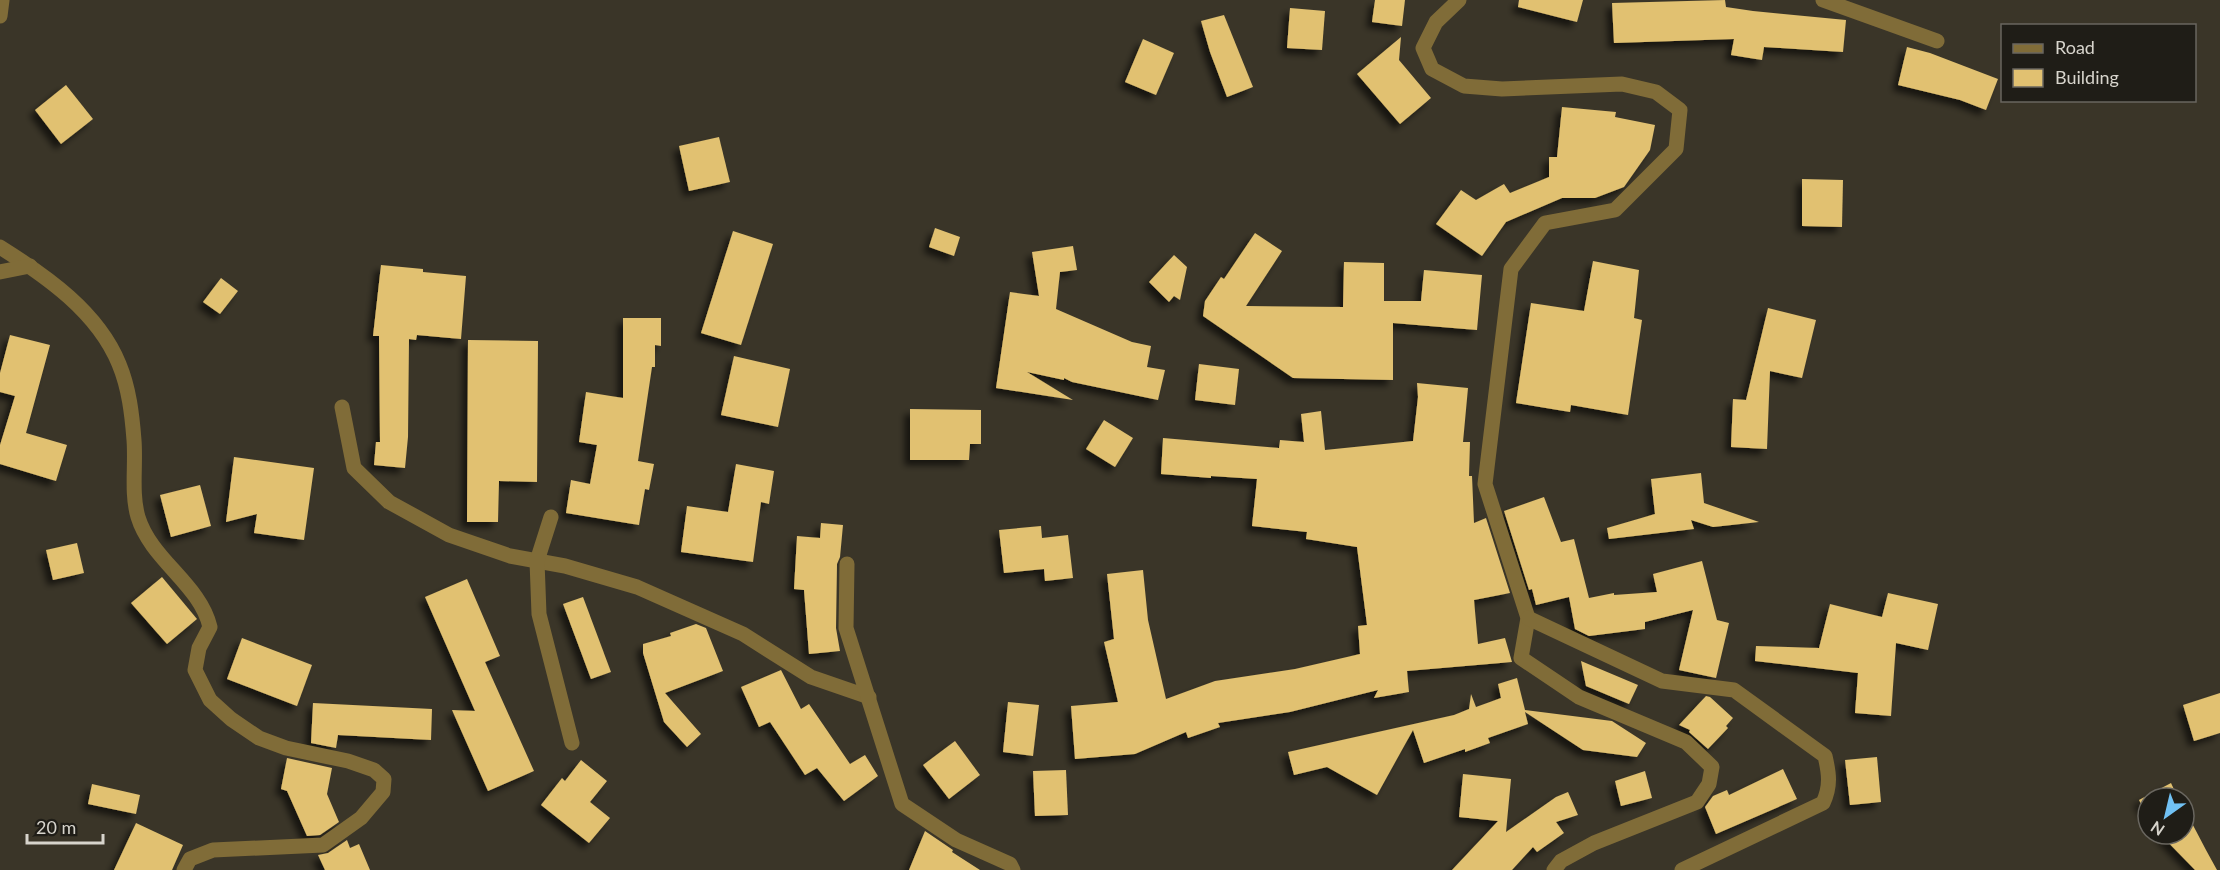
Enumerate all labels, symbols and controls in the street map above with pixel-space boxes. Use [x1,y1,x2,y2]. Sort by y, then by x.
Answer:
legend [2001,24,2196,102]
text: Road [2055,36,2095,58]
text: Building [2055,66,2119,88]
north arrow [2136,786,2196,846]
scale bar [27,807,104,845]
text: 20 m [36,816,76,838]
text: N [2147,818,2168,840]

